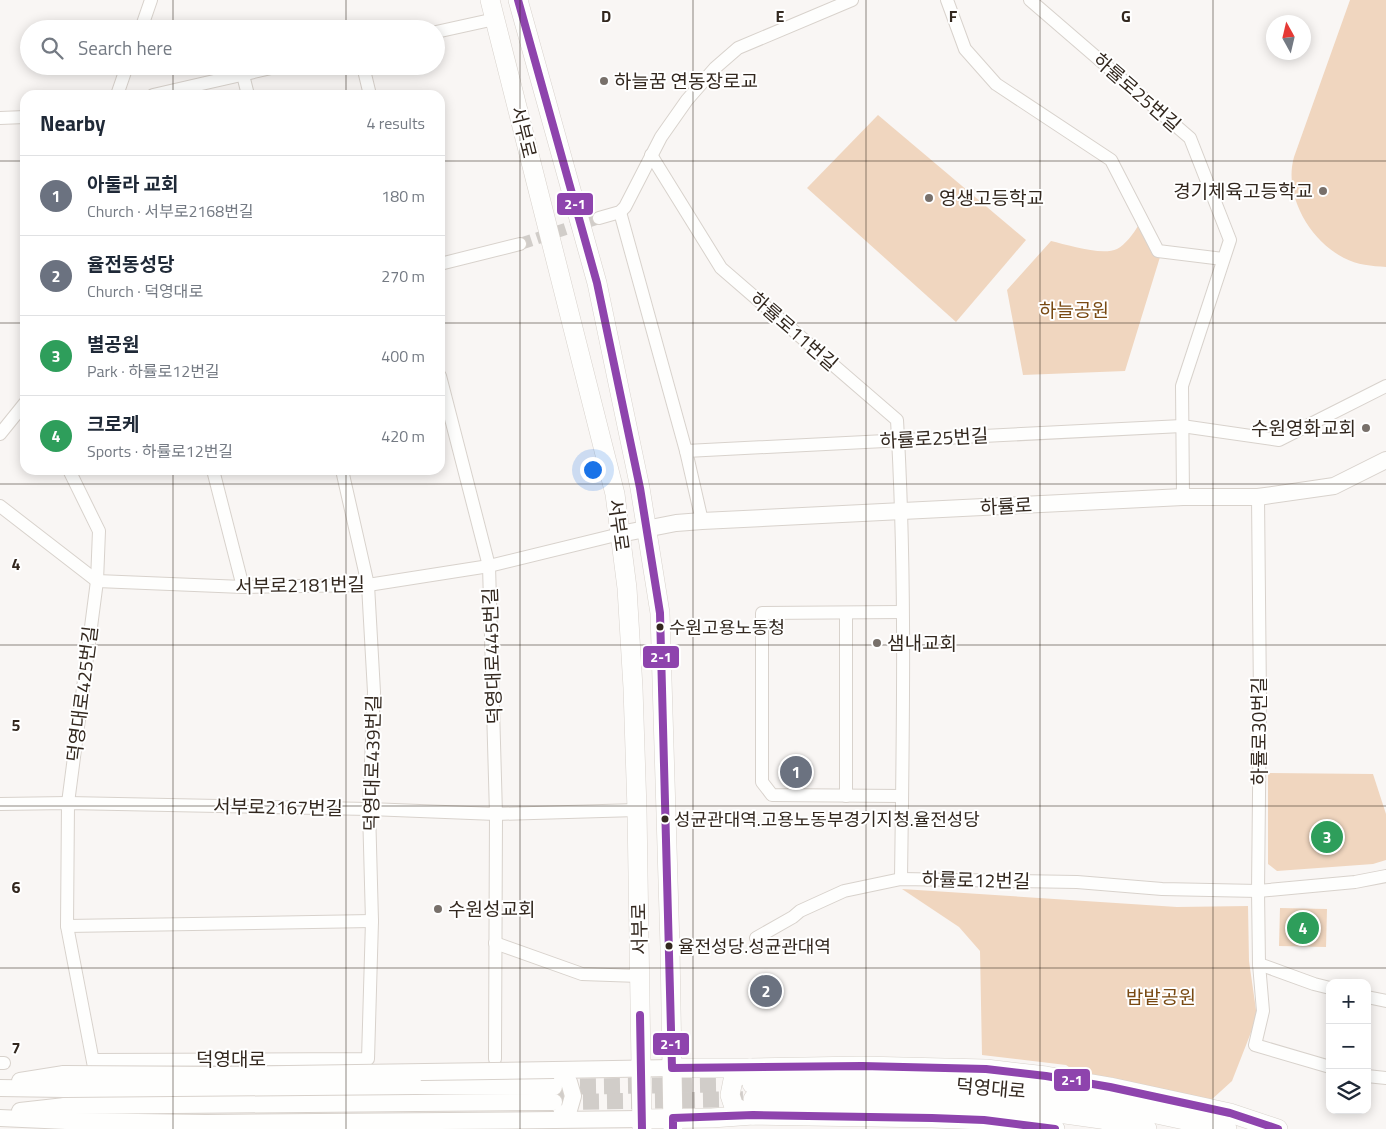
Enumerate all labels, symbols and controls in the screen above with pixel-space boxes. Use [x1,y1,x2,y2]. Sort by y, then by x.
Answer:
text: D [601,4,611,28]
text: E [776,4,785,28]
text: F [949,4,958,28]
text: G [1121,4,1131,28]
north arrow [1266,15,1311,60]
search box [20,20,445,75]
text: Search here [78,33,172,62]
icon: search [38,34,66,62]
street label: 하률로25번길 [1087,45,1188,138]
place label: 하늘꿈 연동장로교 [614,66,758,95]
marker: 하늘꿈 연동장로교 [598,75,610,87]
street label: 서부로 [504,103,545,161]
text: Nearby [40,107,105,139]
text: 4 results [366,111,425,135]
text: 아둘라 교회 [87,169,179,198]
place label: 경기체육고등학교 [1173,176,1313,205]
place label: 영생고등학교 [939,183,1044,212]
text: 1 [52,184,60,208]
text: 180 m [381,184,425,208]
marker: 경기체육고등학교 [1317,185,1329,197]
line badge: 2-1 [556,192,594,216]
marker: 영생고등학교 [923,192,935,204]
text: 2-1 [564,193,586,214]
text: Church · 서부로2168번길 [87,199,254,223]
text: 율전동성당 [87,249,174,278]
text: 2 [52,264,60,288]
text: 270 m [381,264,425,288]
text: Church · 덕영대로 [87,279,203,303]
street label: 하률로11번길 [744,284,845,377]
park label: 하늘공원 [1039,295,1109,324]
text: 별공원 [87,329,139,358]
text: 3 [52,344,60,368]
text: 400 m [381,344,425,368]
text: Park · 하률로12번길 [87,359,220,383]
text: 크로케 [87,409,139,438]
place label: 수원영화교회 [1251,413,1356,442]
street label: 하률로25번길 [879,420,989,455]
marker: 수원영화교회 [1360,422,1372,434]
text: 4 [52,424,60,448]
text: 420 m [381,424,425,448]
text: Sports · 하률로12번길 [87,439,233,463]
your location [580,457,606,483]
street label: 하률로 [979,490,1033,521]
street label: 서부로 [601,497,638,553]
text: 4 [12,552,21,576]
street label: 서부로2181번길 [235,569,365,600]
street label: 덕영대로445번길 [475,587,508,725]
place label: 수원고용노동청 [669,614,785,641]
marker: 수원고용노동청 [655,622,665,632]
street label: 덕영대로425번길 [59,624,104,764]
place label: 샘내교회 [887,628,957,657]
marker: 샘내교회 [871,637,883,649]
line badge: 2-1 [642,645,680,669]
text: 2-1 [650,646,672,667]
street label: 하률로30번길 [1244,677,1273,785]
street label: 덕영대로439번길 [356,694,387,832]
text: 5 [12,713,21,737]
pin: 1 [780,753,812,791]
street label: 서부로2167번길 [213,791,343,822]
place label: 성균관대역.고용노동부경기지청.율전성당 [674,806,980,833]
marker: 성균관대역.고용노동부경기지청.율전성당 [660,814,670,824]
pin: 3 [1311,818,1343,856]
street label: 하률로12번길 [921,864,1031,895]
text: 6 [12,875,21,899]
place label: 수원성교회 [448,894,535,923]
marker: 수원성교회 [432,903,444,915]
street label: 서부로 [624,903,653,955]
pin: 4 [1287,909,1319,947]
place label: 율전성당.성균관대역 [678,933,831,960]
marker: 율전성당.성균관대역 [664,941,674,951]
pin: 2 [750,972,782,1010]
map controls [1326,979,1371,1114]
button: + [1326,979,1371,1024]
park label: 밤밭공원 [1126,982,1196,1011]
button: − [1326,1024,1371,1069]
line badge: 2-1 [652,1032,690,1056]
text: 2-1 [660,1033,682,1054]
text: 7 [12,1036,20,1060]
street label: 덕영대로 [196,1044,266,1073]
line badge: 2-1 [1053,1068,1091,1092]
text: 2-1 [1061,1069,1083,1090]
button: layers [1326,1069,1371,1114]
street label: 덕영대로 [955,1070,1027,1105]

